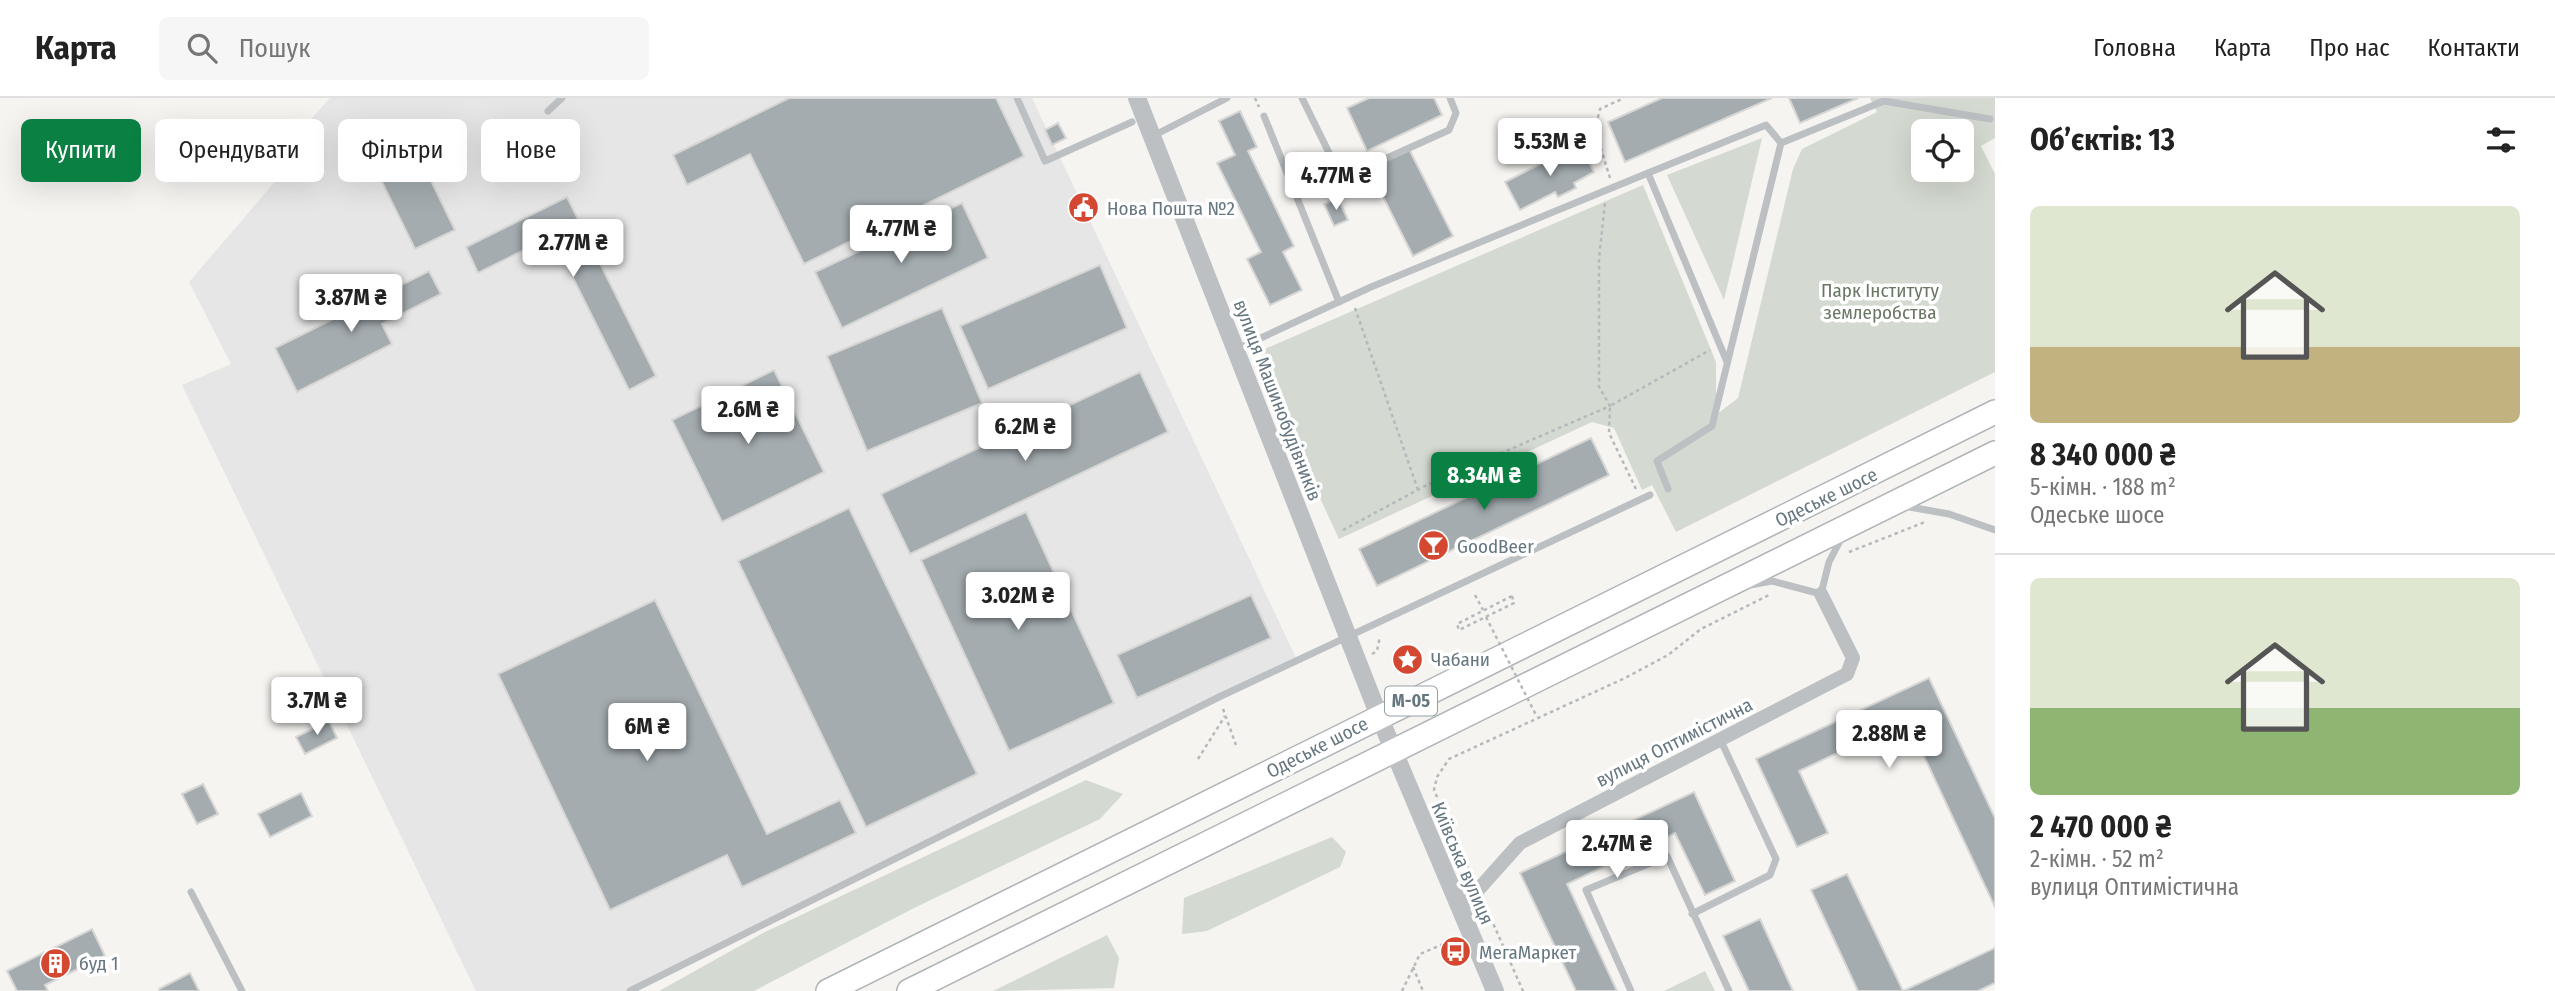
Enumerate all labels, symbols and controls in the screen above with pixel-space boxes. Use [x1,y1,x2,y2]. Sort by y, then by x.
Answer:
search box [159,17,649,80]
text: Карта [35,28,117,68]
icon: search [183,29,221,67]
text: Пошук [239,33,310,64]
text: Головна [2093,34,2176,62]
text: Карта [2214,34,2271,62]
text: Про нас [2309,34,2390,62]
text: Контакти [2428,34,2520,62]
pin: 5.53M ₴ [1485,118,1615,178]
chip: Купити [21,119,141,182]
chip: Орендувати [155,119,324,182]
chip: Фільтри [338,119,467,182]
chip: Нове [481,119,580,182]
map controls [1911,119,1974,182]
button: locate [1911,119,1974,182]
icon: filters [2482,121,2520,159]
text: Об’єктів: 13 [2030,122,2175,158]
text: 5.53M ₴ [1514,127,1586,155]
pin: 4.77M ₴ [1271,152,1401,212]
text: 4.77M ₴ [1301,161,1371,189]
public building icon: Нова Пошта №2 [1067,191,1101,225]
place label: Нова Пошта №2 [1107,197,1235,220]
pin: 4.77M ₴ [836,206,966,265]
text: 4.77M ₴ [866,214,936,242]
pin: 2.77M ₴ [508,220,638,279]
text: 2.77M ₴ [538,228,608,256]
icon: home [2212,252,2338,378]
pin: 3.87M ₴ [286,274,416,334]
park label: Парк Інституту землеробства [1821,279,1939,324]
text: 3.87M ₴ [315,283,387,311]
street label: вулиця Машинобудівників [1228,296,1327,504]
pin: 2.6M ₴ [691,386,805,446]
text: 2.6M ₴ [717,395,779,423]
pin: 6.2M ₴ [968,404,1082,463]
text: 6.2M ₴ [994,412,1056,440]
text: 8 340 000 ₴ [2030,437,2176,473]
pin: 8.34M ₴ [1419,452,1549,512]
text: 8.34M ₴ [1447,461,1521,489]
street label: Одеське шосе [1771,463,1881,532]
text: 5-кімн. · 188 m² [2030,473,2176,501]
text: Одеське шосе [2030,501,2164,529]
bar icon: GoodBeer [1417,529,1451,563]
place label: GoodBeer [1457,535,1534,558]
pin: 3.02M ₴ [953,573,1083,632]
text: 3.02M ₴ [982,581,1054,609]
icon: home [2212,624,2338,750]
place icon: Чабани [1391,642,1425,676]
place label: Чабани [1431,648,1490,671]
pin: 3.7M ₴ [260,678,374,737]
text: 3.7M ₴ [287,686,347,714]
road number: М-05 [1385,686,1437,716]
street label: вулиця Оптимістична [1592,693,1756,792]
pin: 6M ₴ [606,704,688,763]
pin: 2.88M ₴ [1824,710,1954,770]
text: 6M ₴ [624,712,670,740]
street label: Одеське шосе [1263,712,1372,783]
text: 2.88M ₴ [1852,719,1926,747]
street label: Київська вулиця [1426,798,1499,928]
text: 2 470 000 ₴ [2030,809,2171,845]
pin: 2.47M ₴ [1552,820,1682,880]
text: 2.47M ₴ [1582,829,1652,857]
text: 2-кімн. · 52 m² [2030,845,2164,873]
text: вулиця Оптимістична [2030,873,2239,901]
bus stop icon: МегаМаркет [1439,935,1473,969]
place label: МегаМаркет [1479,941,1576,964]
building icon: буд 1 [39,946,73,980]
place label: буд 1 [79,952,119,975]

